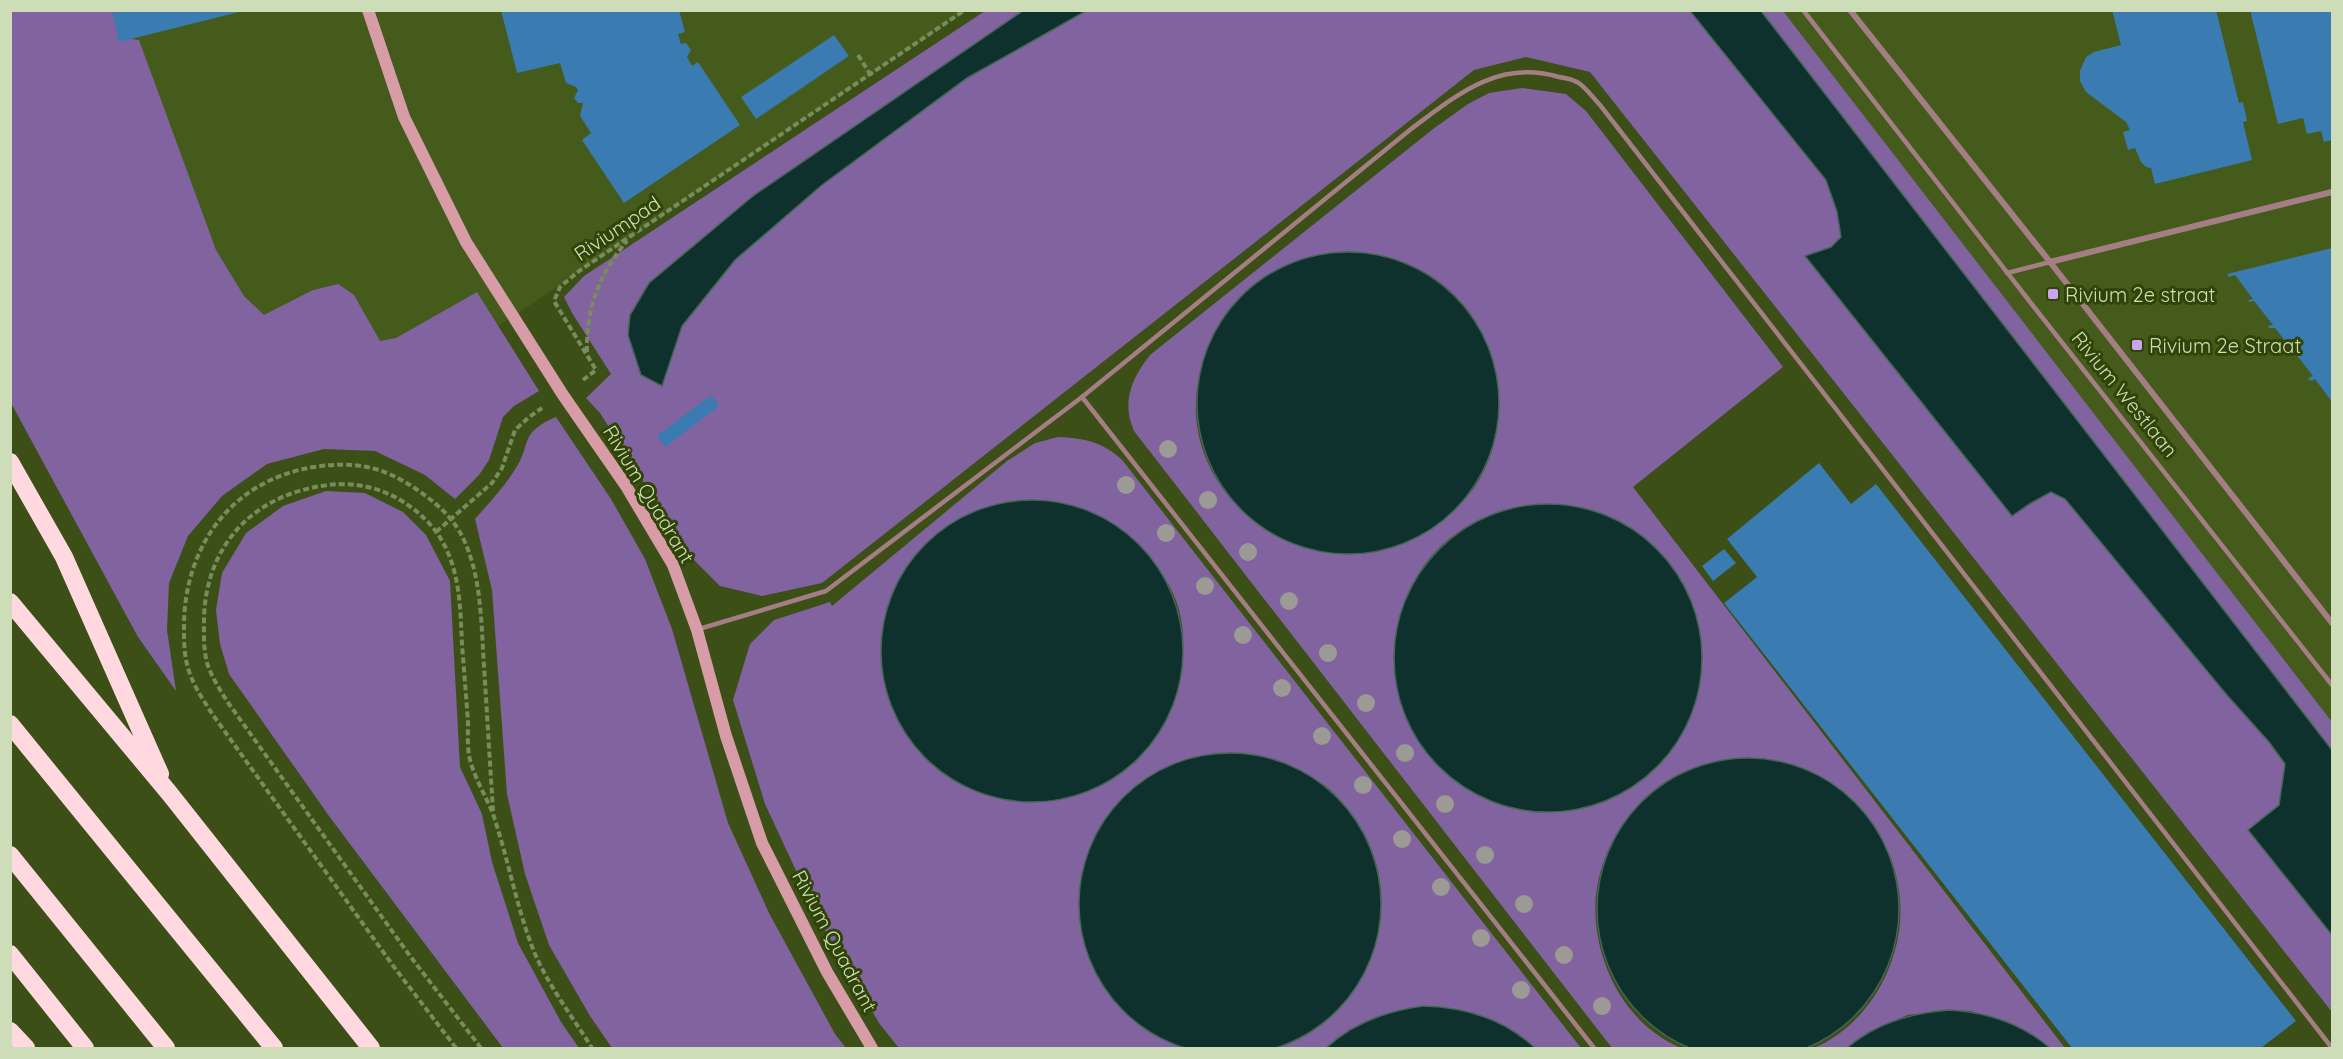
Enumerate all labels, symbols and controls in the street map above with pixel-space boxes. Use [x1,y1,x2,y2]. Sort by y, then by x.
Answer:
street label: Riviumpad [569,190,665,266]
place label: Rivium 2e straat [2065,282,2216,307]
marker: Rivium 2e straat [2046,287,2060,301]
street label: Rivium Westlaan [2067,326,2183,462]
place label: Rivium 2e Straat [2149,333,2301,358]
marker: Rivium 2e Straat [2130,338,2144,352]
street label: Rivium Quadrant [598,420,700,568]
street label: Rivium Quadrant [787,866,883,1016]

